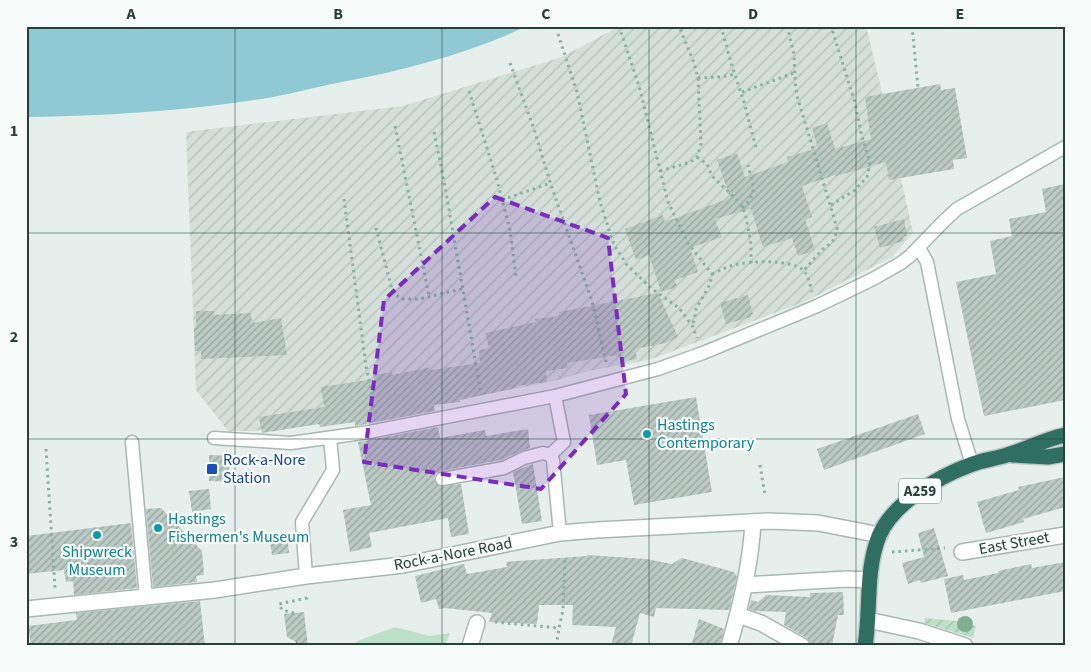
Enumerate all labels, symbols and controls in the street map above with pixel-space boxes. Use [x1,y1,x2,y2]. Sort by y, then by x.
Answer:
text: A [125,3,136,25]
text: B [333,3,343,25]
text: C [541,3,551,25]
text: D [748,3,758,25]
text: E [956,3,964,25]
text: 1 [10,120,18,142]
text: 2 [10,326,18,348]
place label: Hastings Contemporary [657,414,755,454]
marker: Hastings Contemporary [641,428,653,440]
place label: Rock-a-Nore Station [223,449,306,489]
marker: Rock-a-Nore Station [205,462,219,476]
road number: A259 [899,478,941,504]
place label: Hastings Fishermen's Museum [168,508,309,548]
marker: Hastings Fishermen's Museum [152,522,164,534]
street label: East Street [977,526,1052,560]
marker: Shipwreck Museum [91,529,103,541]
text: 3 [10,531,18,553]
street label: Rock-a-Nore Road [392,532,514,576]
place label: Shipwreck Museum [62,541,132,581]

